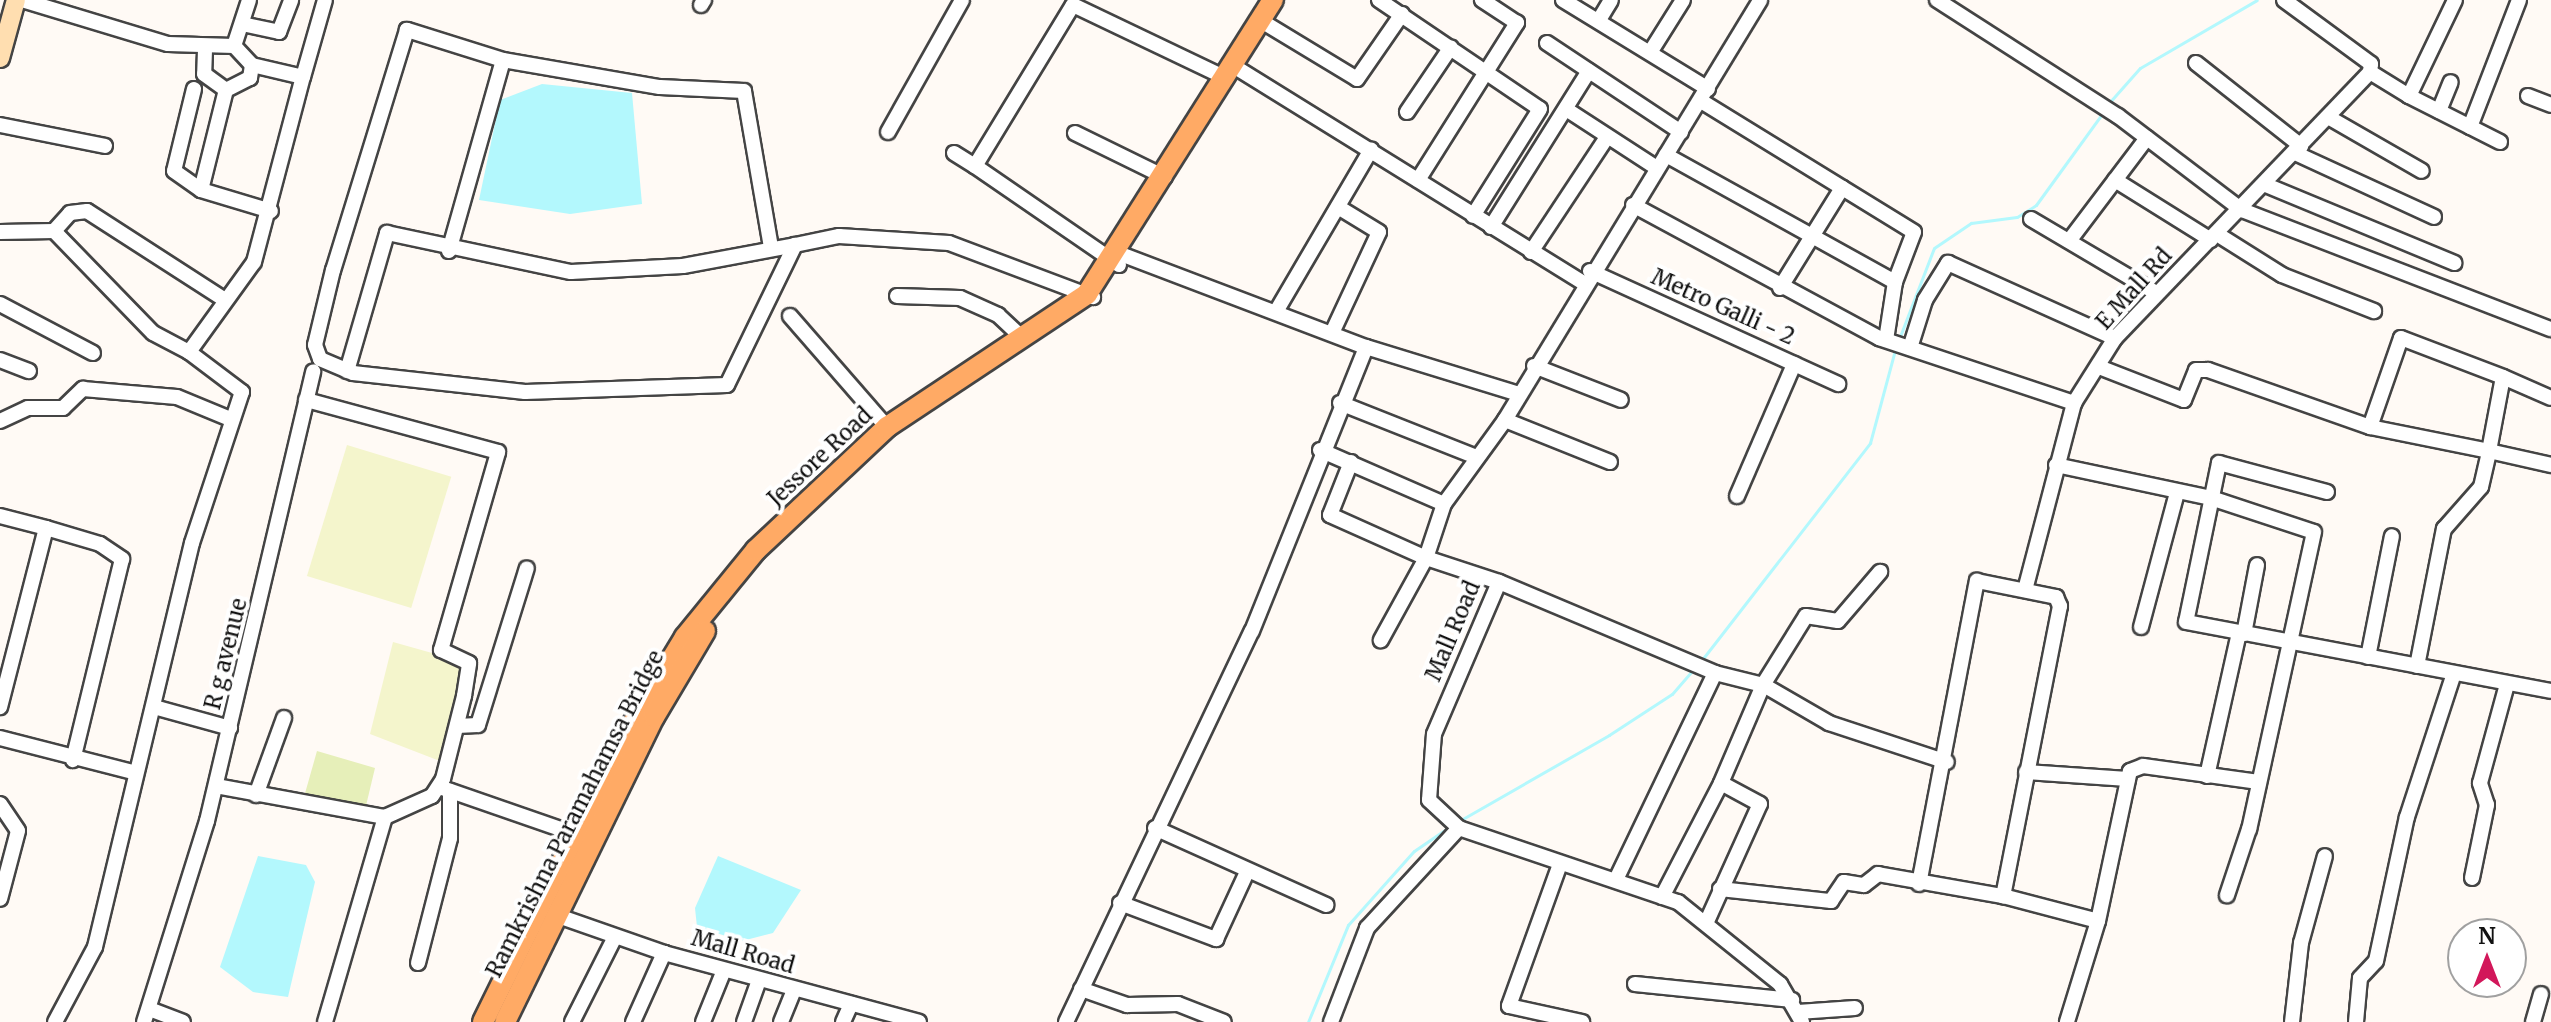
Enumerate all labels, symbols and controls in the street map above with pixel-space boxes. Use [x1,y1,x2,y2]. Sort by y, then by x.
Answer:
street label: E Mall Rd [2091,243,2177,335]
street label: Metro Galli - 2 [1647,264,1799,350]
street label: Jessore Road [762,402,878,512]
street label: Mall Road [1420,577,1486,685]
street label: R g avenue [199,596,253,712]
street label: Ramkrishna Paramahamsa Bridge [481,646,669,982]
north arrow [2447,918,2527,998]
text: N [2478,922,2496,950]
street label: Mall Road [688,925,798,979]

